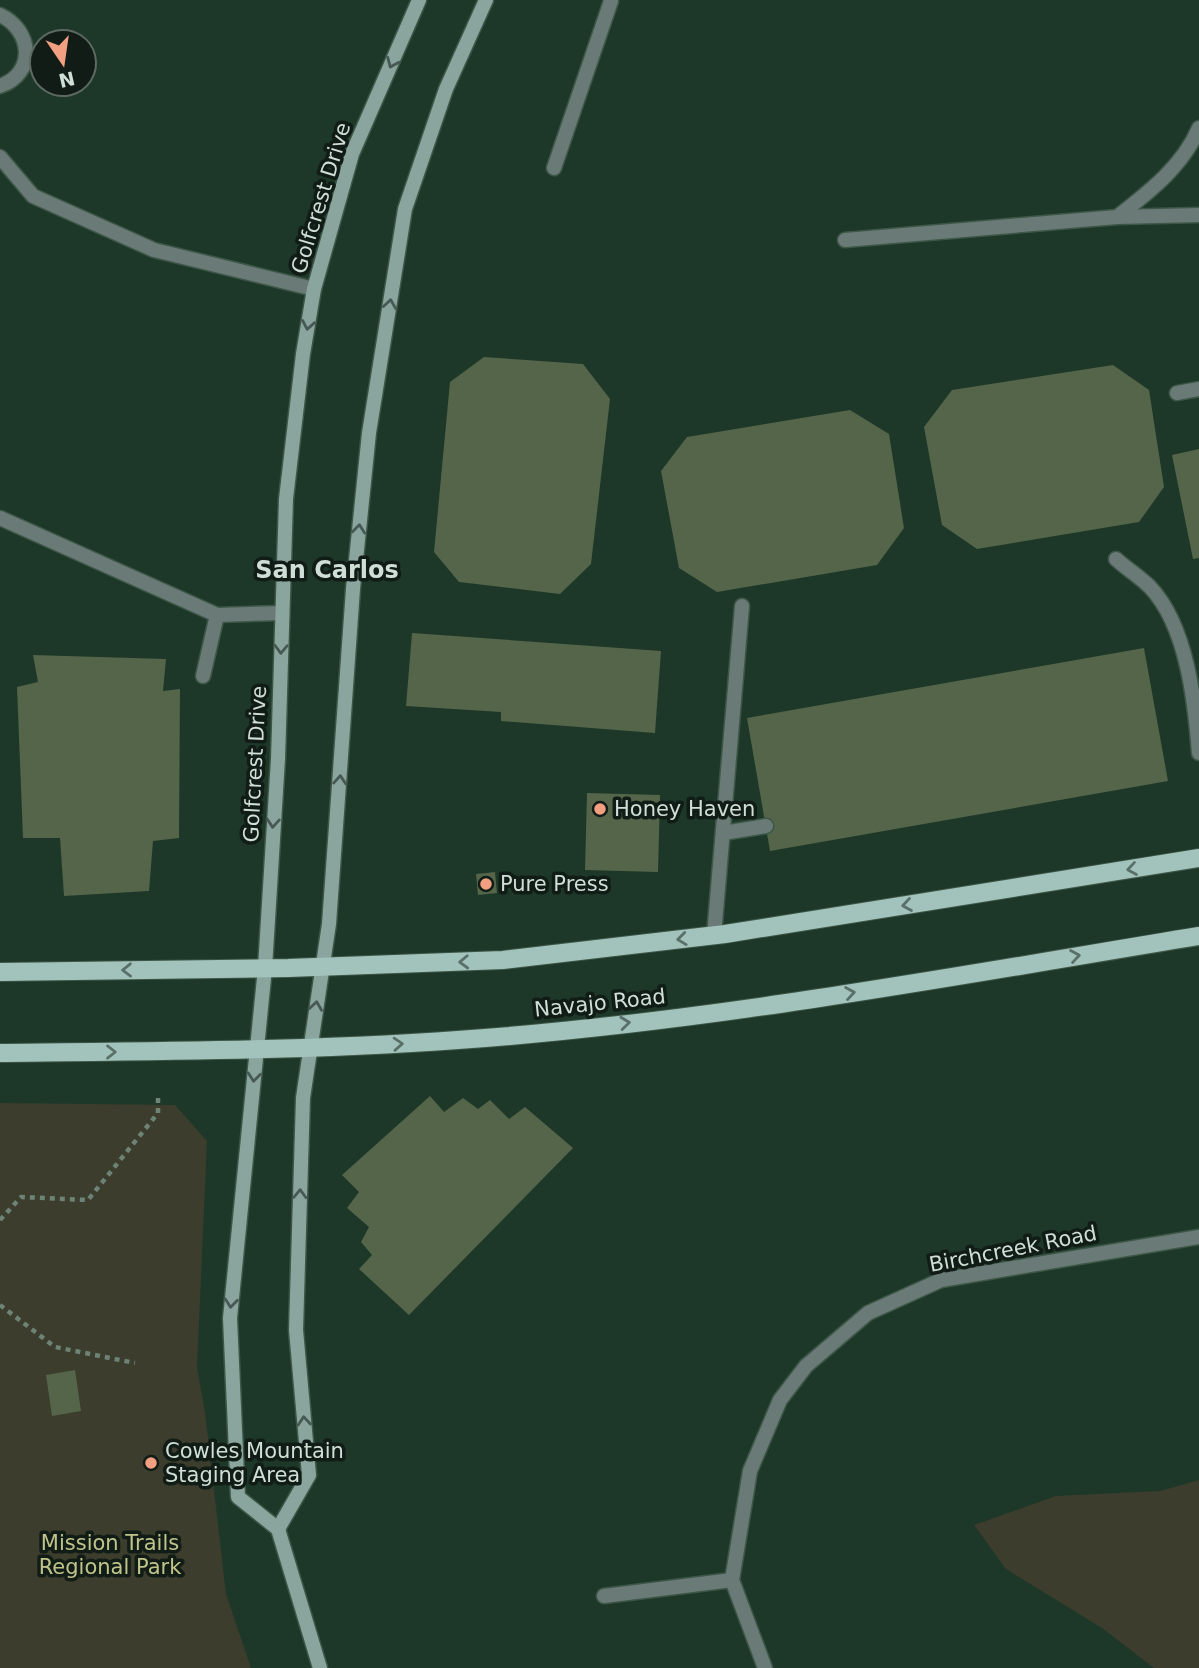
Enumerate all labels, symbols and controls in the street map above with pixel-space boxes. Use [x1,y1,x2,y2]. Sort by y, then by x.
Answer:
north arrow [28,28,98,98]
one-way arrow [386,56,400,68]
text: N [57,67,77,92]
street label: Golfcrest Drive [287,120,355,276]
one-way arrow [382,298,397,310]
one-way arrow [301,319,316,331]
one-way arrow [351,523,366,534]
district label: San Carlos [255,556,399,584]
one-way arrow [273,644,288,655]
street label: Golfcrest Drive [239,685,271,843]
one-way arrow [332,774,347,785]
place label: Honey Haven [614,797,755,821]
marker: Honey Haven [592,801,608,817]
one-way arrow [266,818,281,829]
one-way arrow [1126,861,1138,876]
place label: Pure Press [500,872,609,896]
marker: Pure Press [478,876,494,892]
one-way arrow [901,897,913,912]
one-way arrow [676,931,688,946]
one-way arrow [1069,949,1080,964]
one-way arrow [458,954,469,969]
one-way arrow [121,962,132,978]
street label: Navajo Road [533,984,667,1022]
one-way arrow [844,986,856,1001]
one-way arrow [308,1000,323,1012]
one-way arrow [619,1015,630,1030]
one-way arrow [393,1037,404,1052]
one-way arrow [106,1044,117,1060]
one-way arrow [246,1071,261,1083]
one-way arrow [293,1188,308,1199]
street label: Birchcreek Road [927,1221,1099,1277]
one-way arrow [224,1298,239,1309]
one-way arrow [297,1415,312,1426]
place label: Cowles Mountain Staging Area [165,1439,344,1487]
marker: Cowles Mountain Staging Area [143,1455,159,1471]
park label: Mission Trails Regional Park [39,1531,182,1579]

